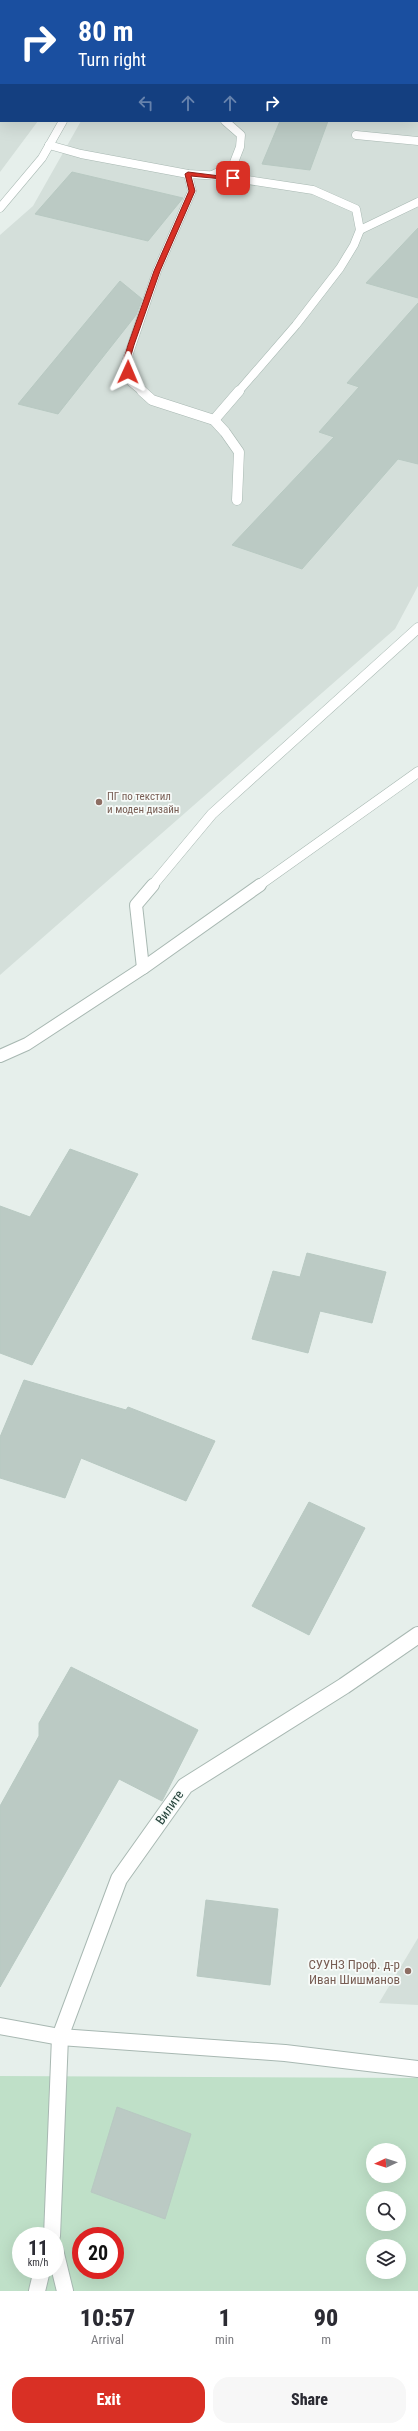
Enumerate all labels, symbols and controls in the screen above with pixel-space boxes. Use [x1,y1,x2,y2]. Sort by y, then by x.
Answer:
text: 80 m [78,15,134,48]
icon: right [12,16,64,68]
text: Turn right [78,49,146,70]
icon: left [135,92,157,114]
icon: ahead [177,92,199,114]
icon: ahead [219,92,241,114]
icon: right [261,92,283,114]
pin [216,161,250,195]
icon: arrive [222,167,244,189]
position arrow [107,351,149,393]
place label: ПГ по текстил и моден дизайн [107,790,179,816]
marker: ПГ по текстил и моден дизайн [94,797,104,807]
street label: Вилите [152,1787,186,1827]
place label: СУУНЗ Проф. д-р Иван Шишманов [308,1957,400,1987]
marker: СУУНЗ Проф. д-р Иван Шишманов [403,1966,413,1976]
north arrow [366,2143,406,2183]
map controls [366,2143,406,2279]
button: search [366,2191,406,2231]
speed limit sign: 20 [72,2227,124,2279]
text: 11 [28,2236,48,2260]
button: layers [366,2239,406,2279]
text: km/h [28,2257,48,2268]
text: 10:57 [80,2304,135,2332]
text: 1 [218,2304,231,2332]
text: 90 [314,2304,338,2332]
text: Arrival [91,2332,124,2347]
text: min [215,2332,234,2347]
text: m [321,2332,331,2347]
button: Exit [12,2377,205,2423]
button: Share [213,2377,406,2423]

